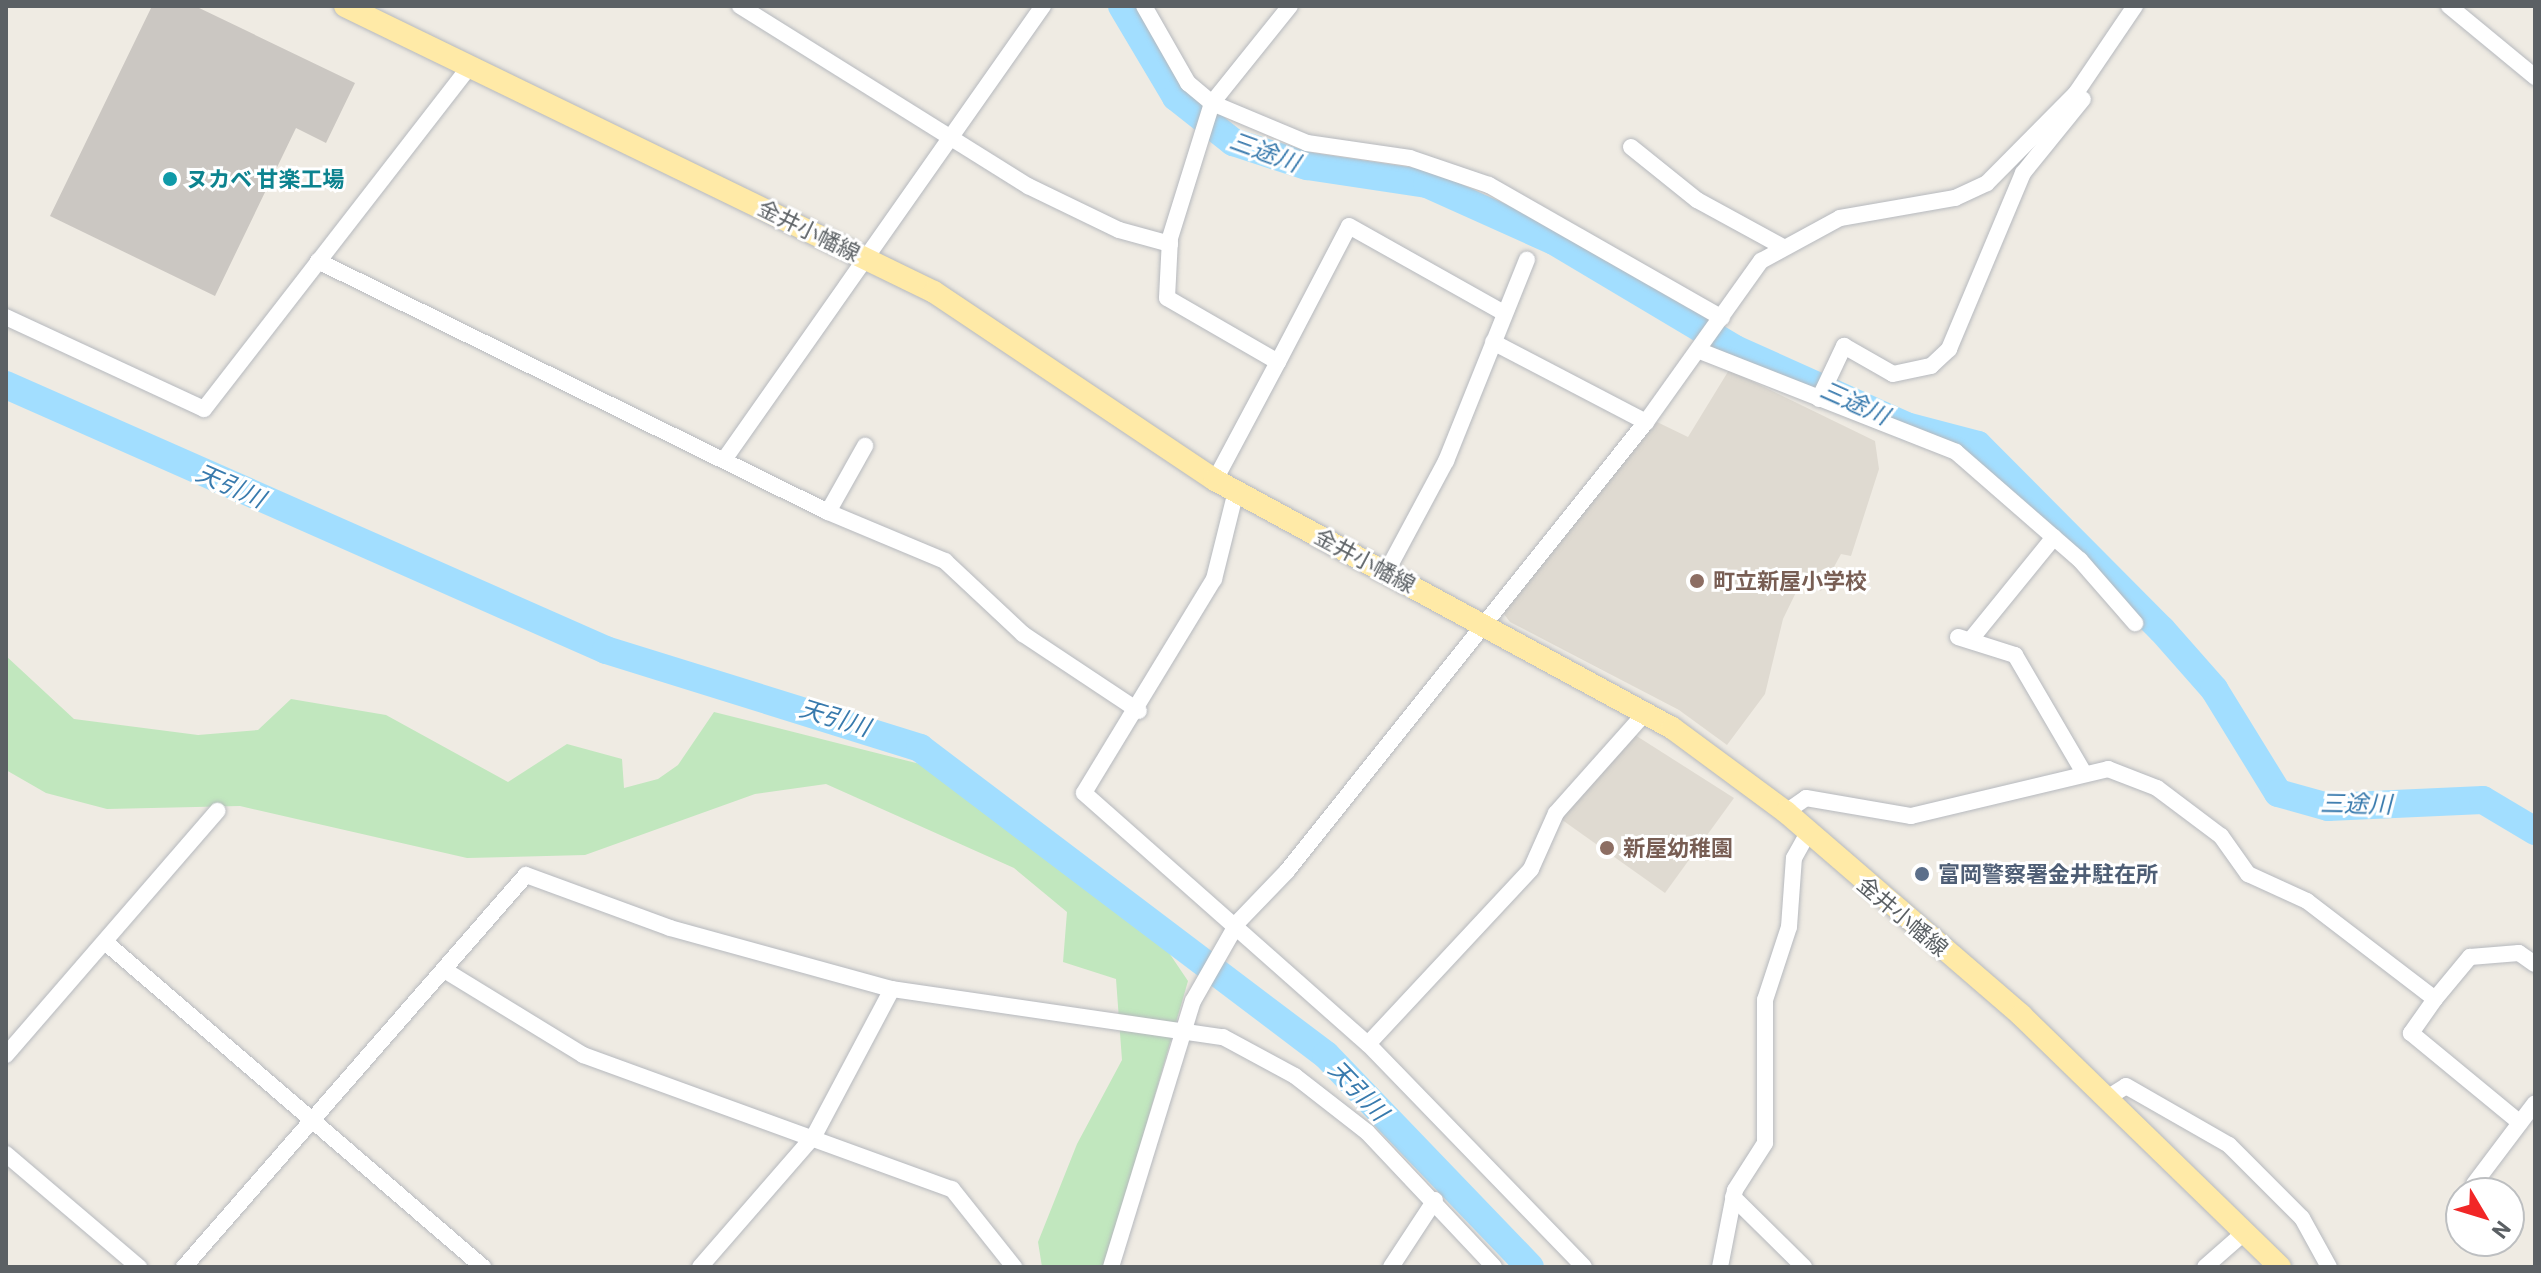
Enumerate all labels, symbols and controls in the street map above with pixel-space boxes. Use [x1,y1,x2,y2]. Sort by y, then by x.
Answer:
water label: 三途川 [1226,125,1304,177]
place label: ヌカベ 甘楽工場 [186,166,344,192]
marker: ヌカベ 甘楽工場 [161,170,179,188]
street label: 金井小幡線 [754,194,864,266]
water label: 三途川 [1816,374,1894,430]
water label: 天引川 [192,457,270,513]
street label: 金井小幡線 [1310,523,1420,597]
place label: 町立新屋小学校 [1713,568,1867,594]
marker: 町立新屋小学校 [1688,572,1706,590]
water label: 天引川 [796,693,874,741]
water label: 三途川 [2320,788,2392,818]
place label: 新屋幼稚園 [1623,835,1733,861]
marker: 新屋幼稚園 [1598,839,1616,857]
place label: 富岡警察署金井駐在所 [1938,861,2158,887]
marker: 富岡警察署金井駐在所 [1913,865,1931,883]
street label: 金井小幡線 [1852,871,1954,961]
water label: 天引川 [1324,1054,1394,1126]
north arrow [2445,1177,2525,1257]
text: N [2488,1217,2517,1244]

